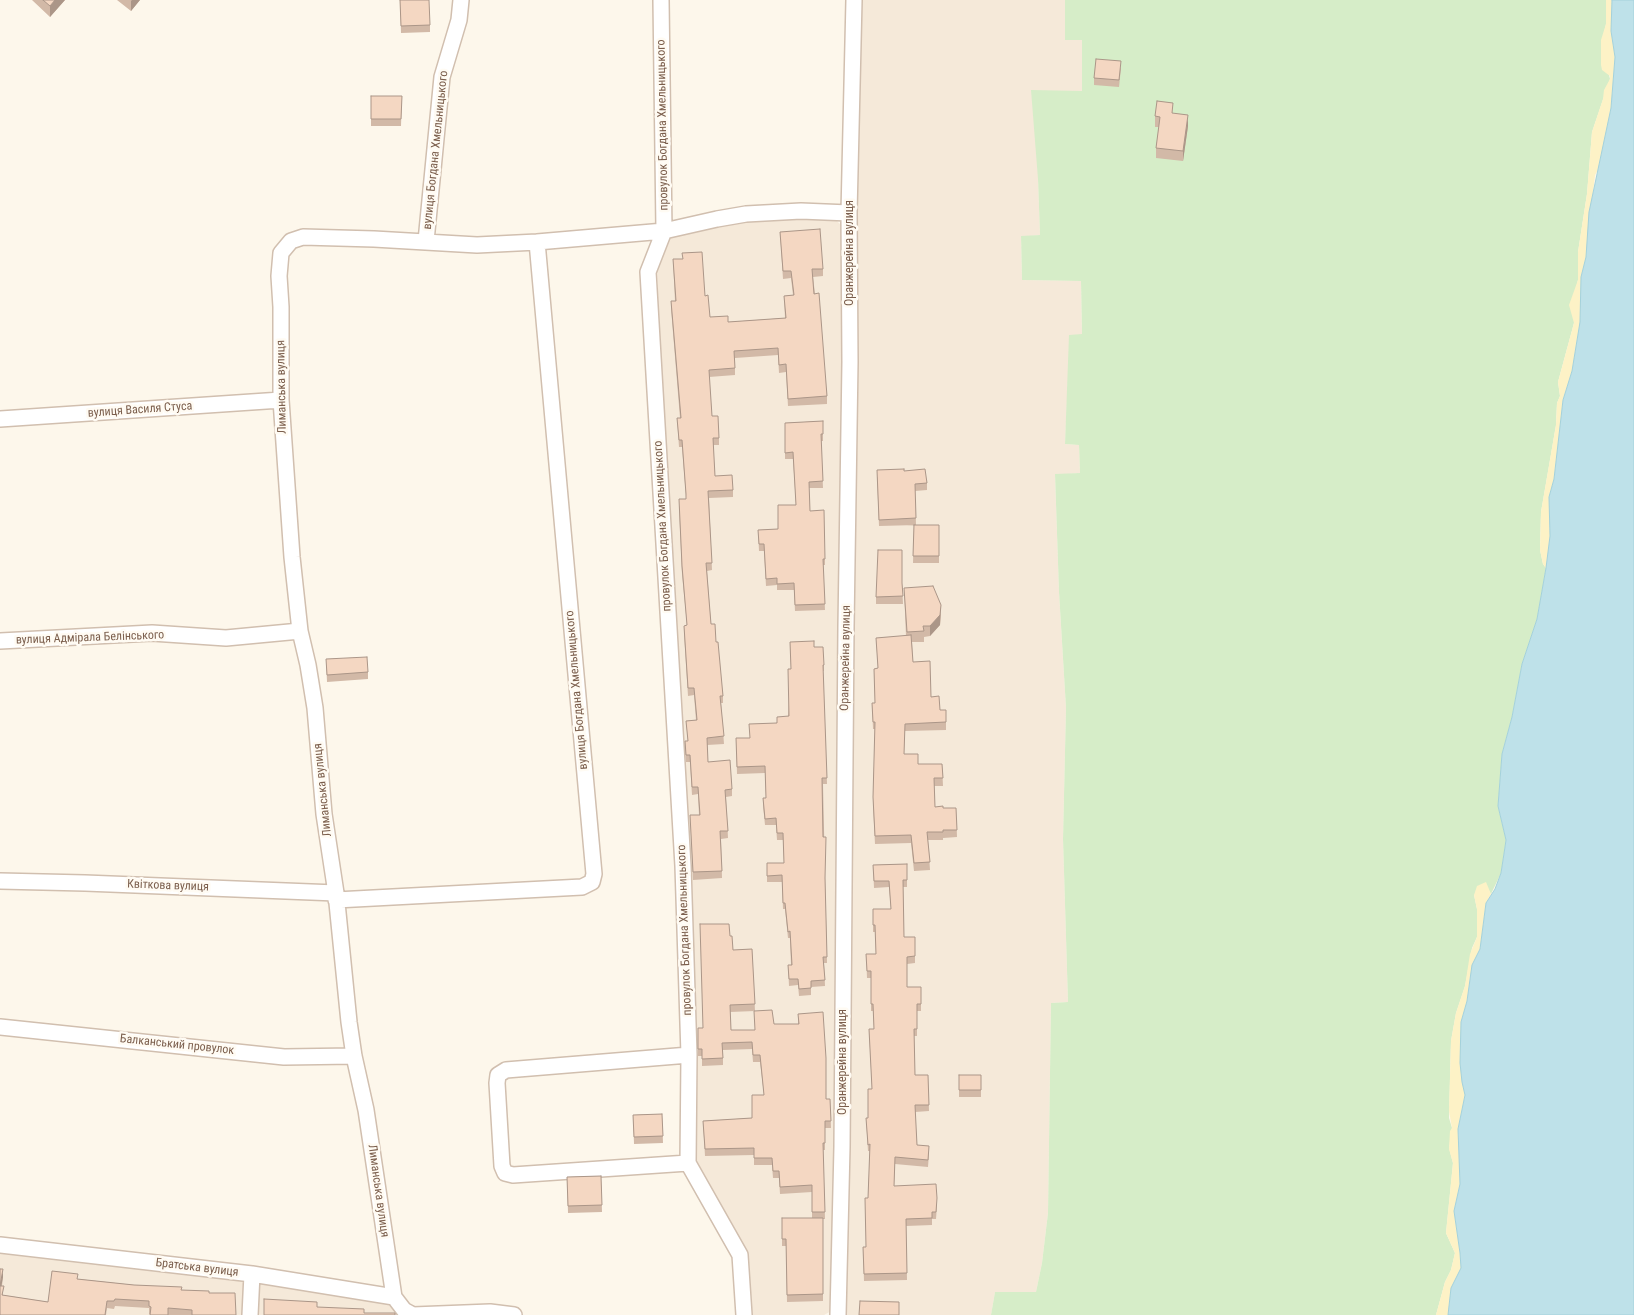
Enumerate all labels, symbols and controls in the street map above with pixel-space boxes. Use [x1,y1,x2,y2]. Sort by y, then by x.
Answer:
street label: провулок Богдана Хмельницького [654,39,672,211]
street label: вулиця Богдана Хмельницького [421,70,451,230]
street label: Оранжерейна вулиця [843,200,857,306]
street label: Лиманська вулиця [274,340,290,434]
street label: вулиця Василя Стуса [87,399,193,421]
street label: провулок Богдана Хмельницького [651,440,675,612]
street label: Оранжерейна вулиця [838,605,854,711]
street label: вулиця Богдана Хмельницького [563,610,591,770]
street label: вулиця Адмірала Белінського [16,628,164,648]
street label: Лиманська вулиця [311,743,335,837]
street label: провулок Богдана Хмельницького [675,844,695,1016]
street label: Квіткова вулиця [127,877,209,895]
street label: Оранжерейна вулиця [836,1009,850,1115]
street label: Балканський провулок [119,1032,235,1058]
street label: Лиманська вулиця [364,1144,392,1238]
street label: Братська вулиця [155,1256,239,1280]

